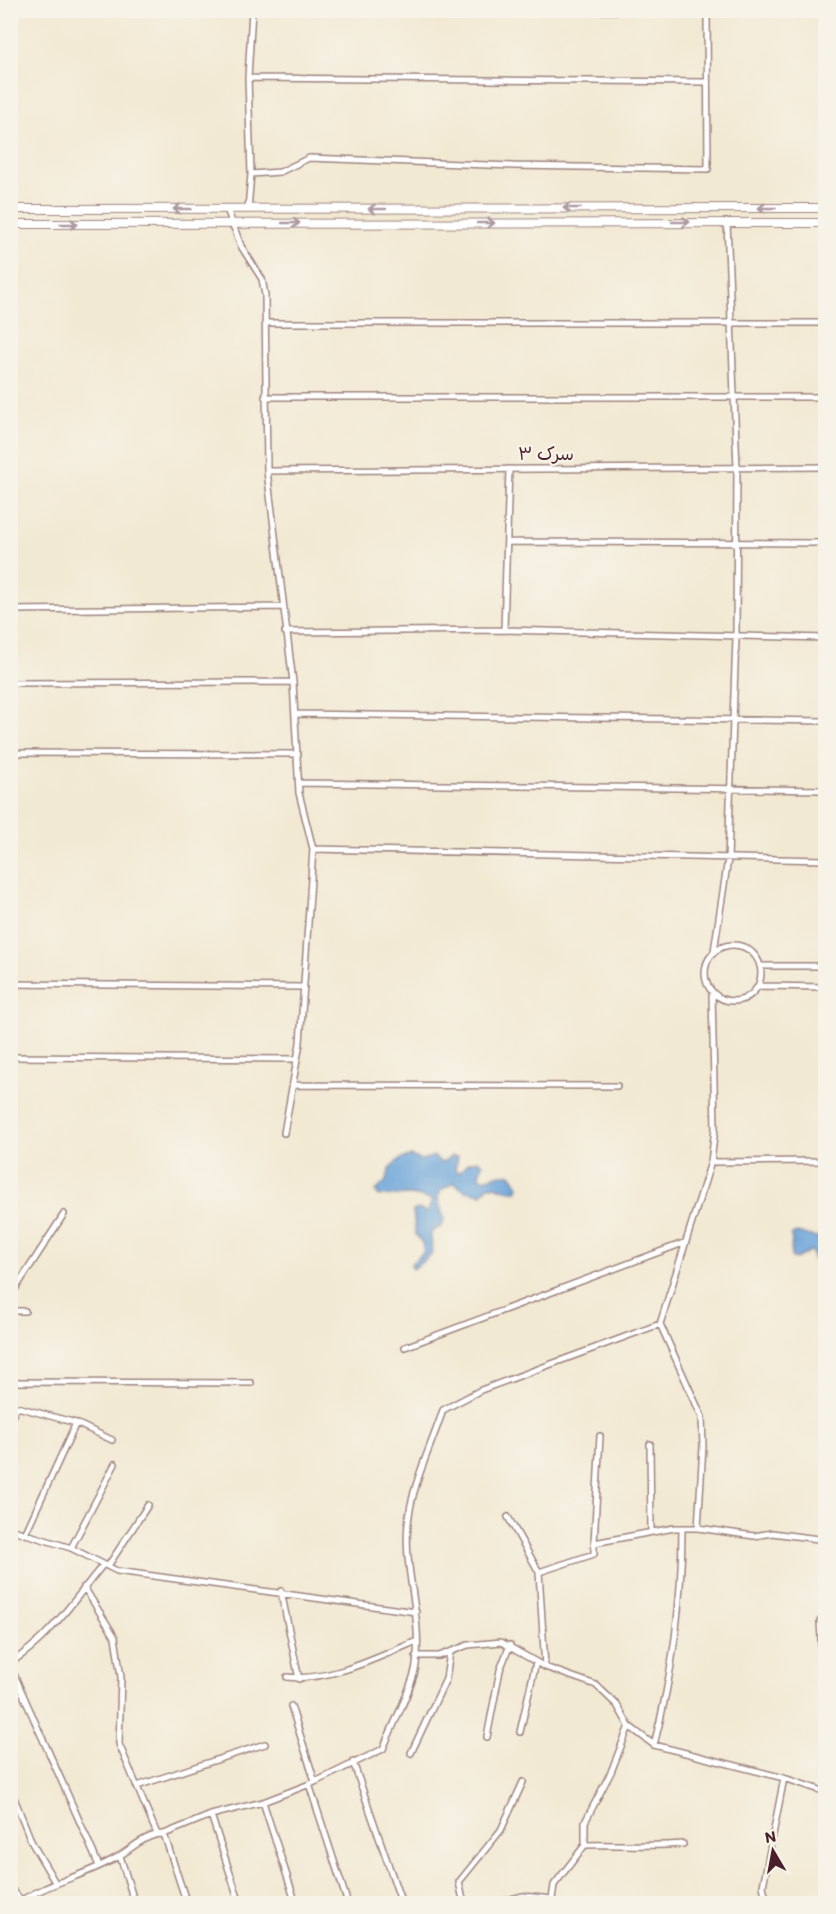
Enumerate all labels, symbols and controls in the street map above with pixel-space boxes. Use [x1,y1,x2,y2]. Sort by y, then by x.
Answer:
one-way arrow [563,202,583,214]
one-way arrow [758,202,778,214]
one-way arrow [173,203,193,215]
one-way arrow [368,203,388,215]
one-way arrow [671,216,691,228]
one-way arrow [281,217,301,229]
one-way arrow [476,217,496,229]
one-way arrow [58,218,78,230]
street label: سرک ۳ [518,443,574,465]
north arrow [743,1821,803,1881]
text: N [764,1826,777,1847]

